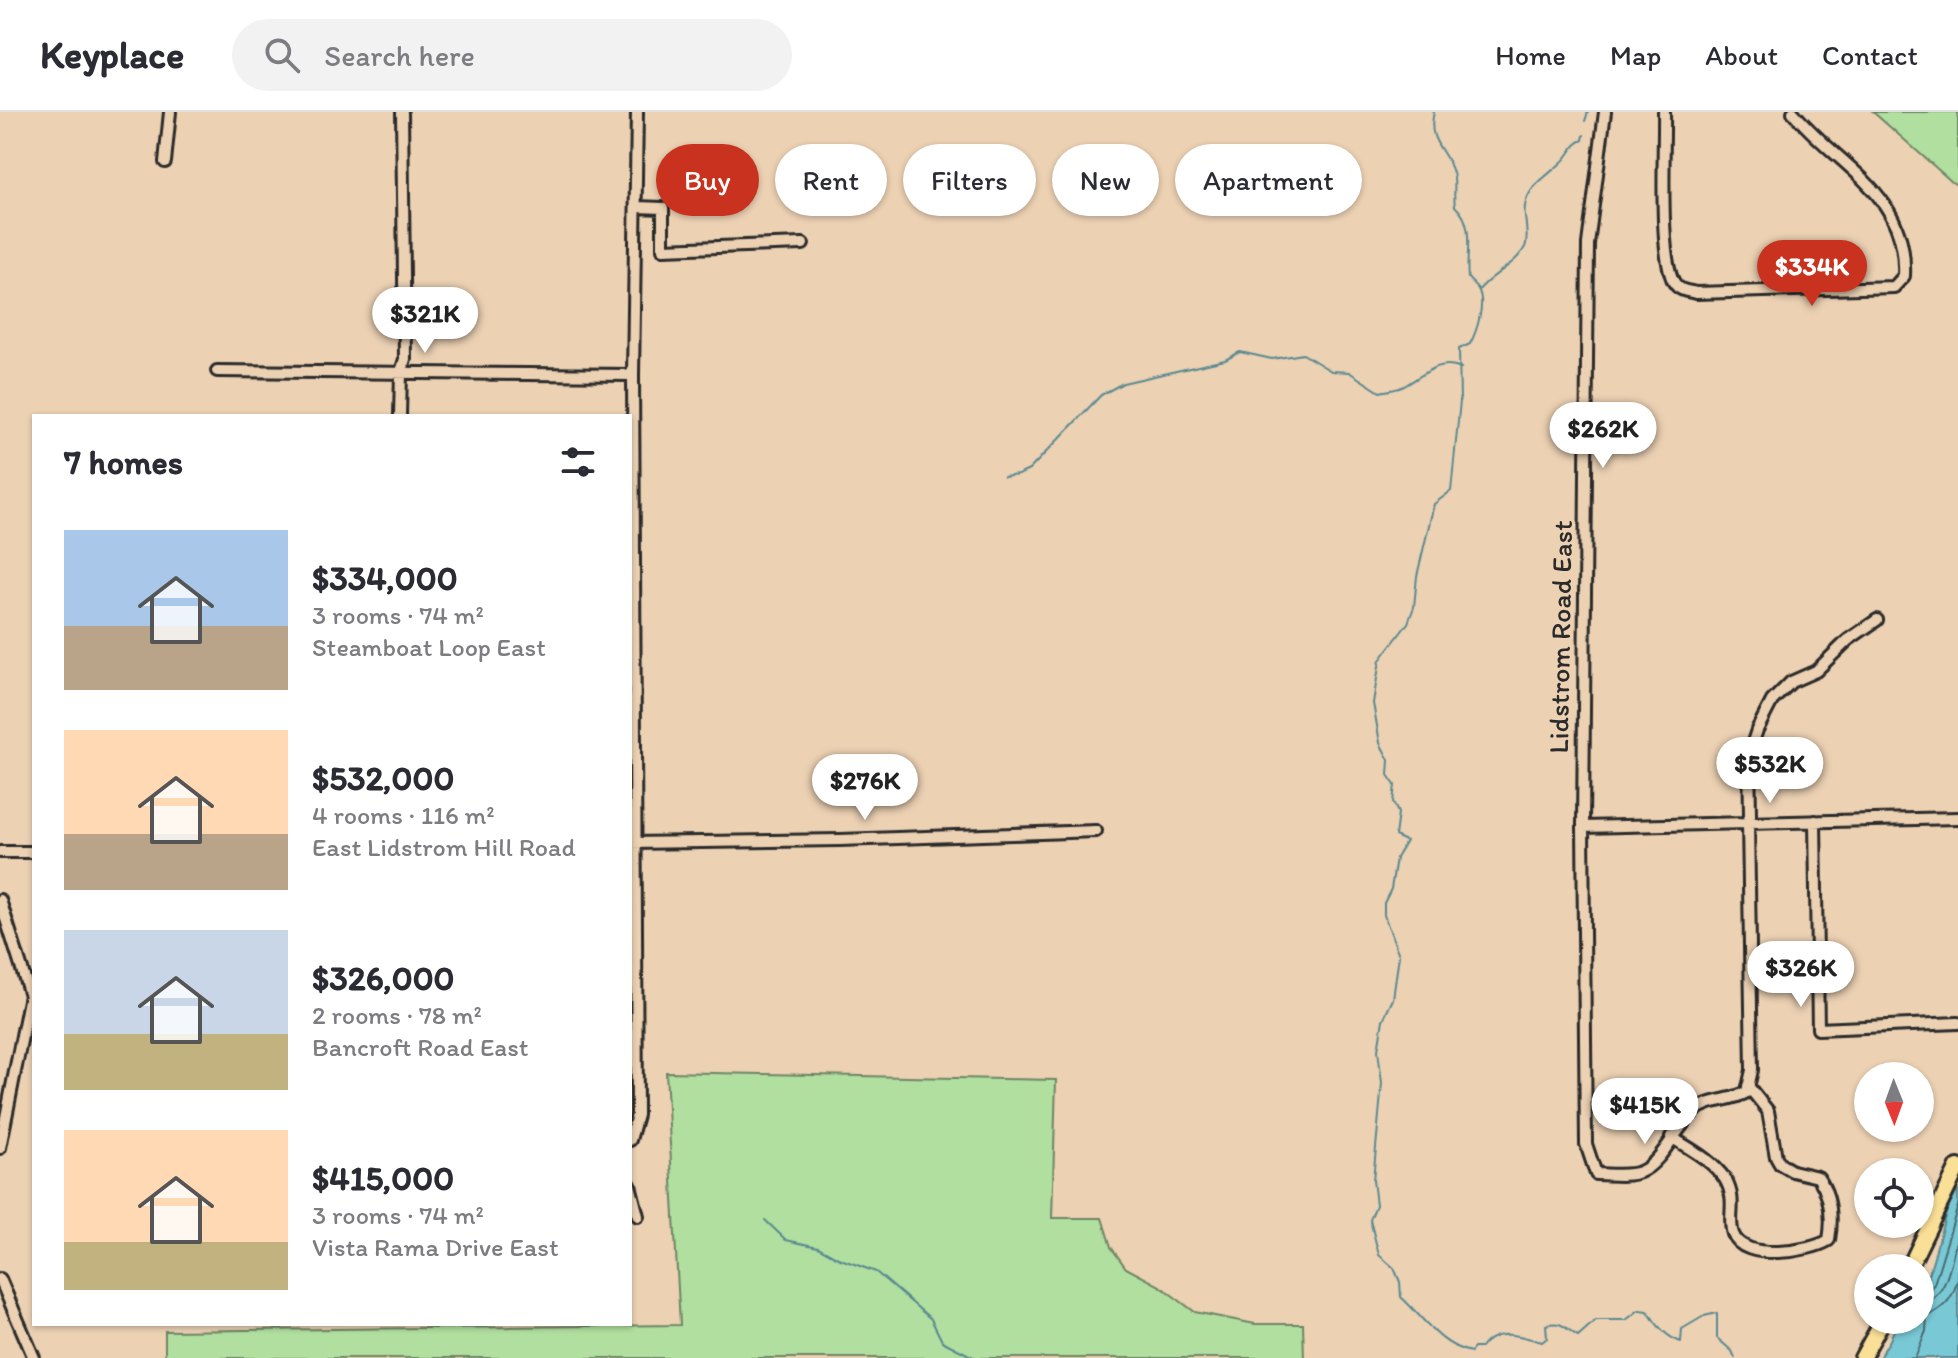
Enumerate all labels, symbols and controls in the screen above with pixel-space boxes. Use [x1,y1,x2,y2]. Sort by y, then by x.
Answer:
search box [232,19,792,91]
text: Keyplace [40,32,184,78]
icon: search [260,33,304,77]
text: Search here [324,37,475,74]
text: Home [1495,38,1566,72]
text: Map [1610,38,1661,72]
text: About [1705,38,1778,72]
text: Contact [1822,38,1918,72]
chip: Buy [656,144,759,216]
chip: Rent [775,144,887,216]
chip: Filters [903,144,1036,216]
chip: New [1052,144,1159,216]
chip: Apartment [1175,144,1362,216]
pin: $334K [1756,240,1868,308]
text: $334K [1775,250,1849,282]
pin: $321K [369,287,481,355]
text: $321K [390,297,460,329]
pin: $262K [1547,402,1659,470]
text: $262K [1568,412,1638,444]
icon: filters [556,440,600,484]
text: 7 homes [64,442,183,483]
street label: Lidstrom Road East [1541,520,1579,754]
text: $334,000 [312,558,458,599]
icon: home [128,562,224,658]
text: 3 rooms · 74 m² [312,599,484,631]
text: Steamboat Loop East [312,631,546,663]
pin: $532K [1714,737,1826,805]
text: $532K [1734,747,1806,779]
pin: $276K [809,754,921,822]
text: $532,000 [312,758,454,799]
icon: home [128,762,224,858]
text: $276K [830,764,900,796]
text: 4 rooms · 116 m² [312,799,495,831]
text: East Lidstrom Hill Road [312,831,576,863]
pin: $326K [1745,941,1857,1009]
text: $326K [1765,951,1837,983]
text: $326,000 [312,958,455,999]
icon: home [128,962,224,1058]
text: 2 rooms · 78 m² [312,999,482,1031]
text: Bancroft Road East [312,1031,529,1063]
north arrow [1854,1062,1934,1142]
map controls [1854,1062,1934,1334]
pin: $415K [1589,1078,1701,1146]
text: $415K [1609,1088,1681,1120]
text: $415,000 [312,1158,454,1199]
button: locate [1854,1158,1934,1238]
icon: home [128,1162,224,1258]
text: 3 rooms · 74 m² [312,1199,484,1231]
text: Vista Rama Drive East [312,1231,559,1263]
button: layers [1854,1254,1934,1334]

